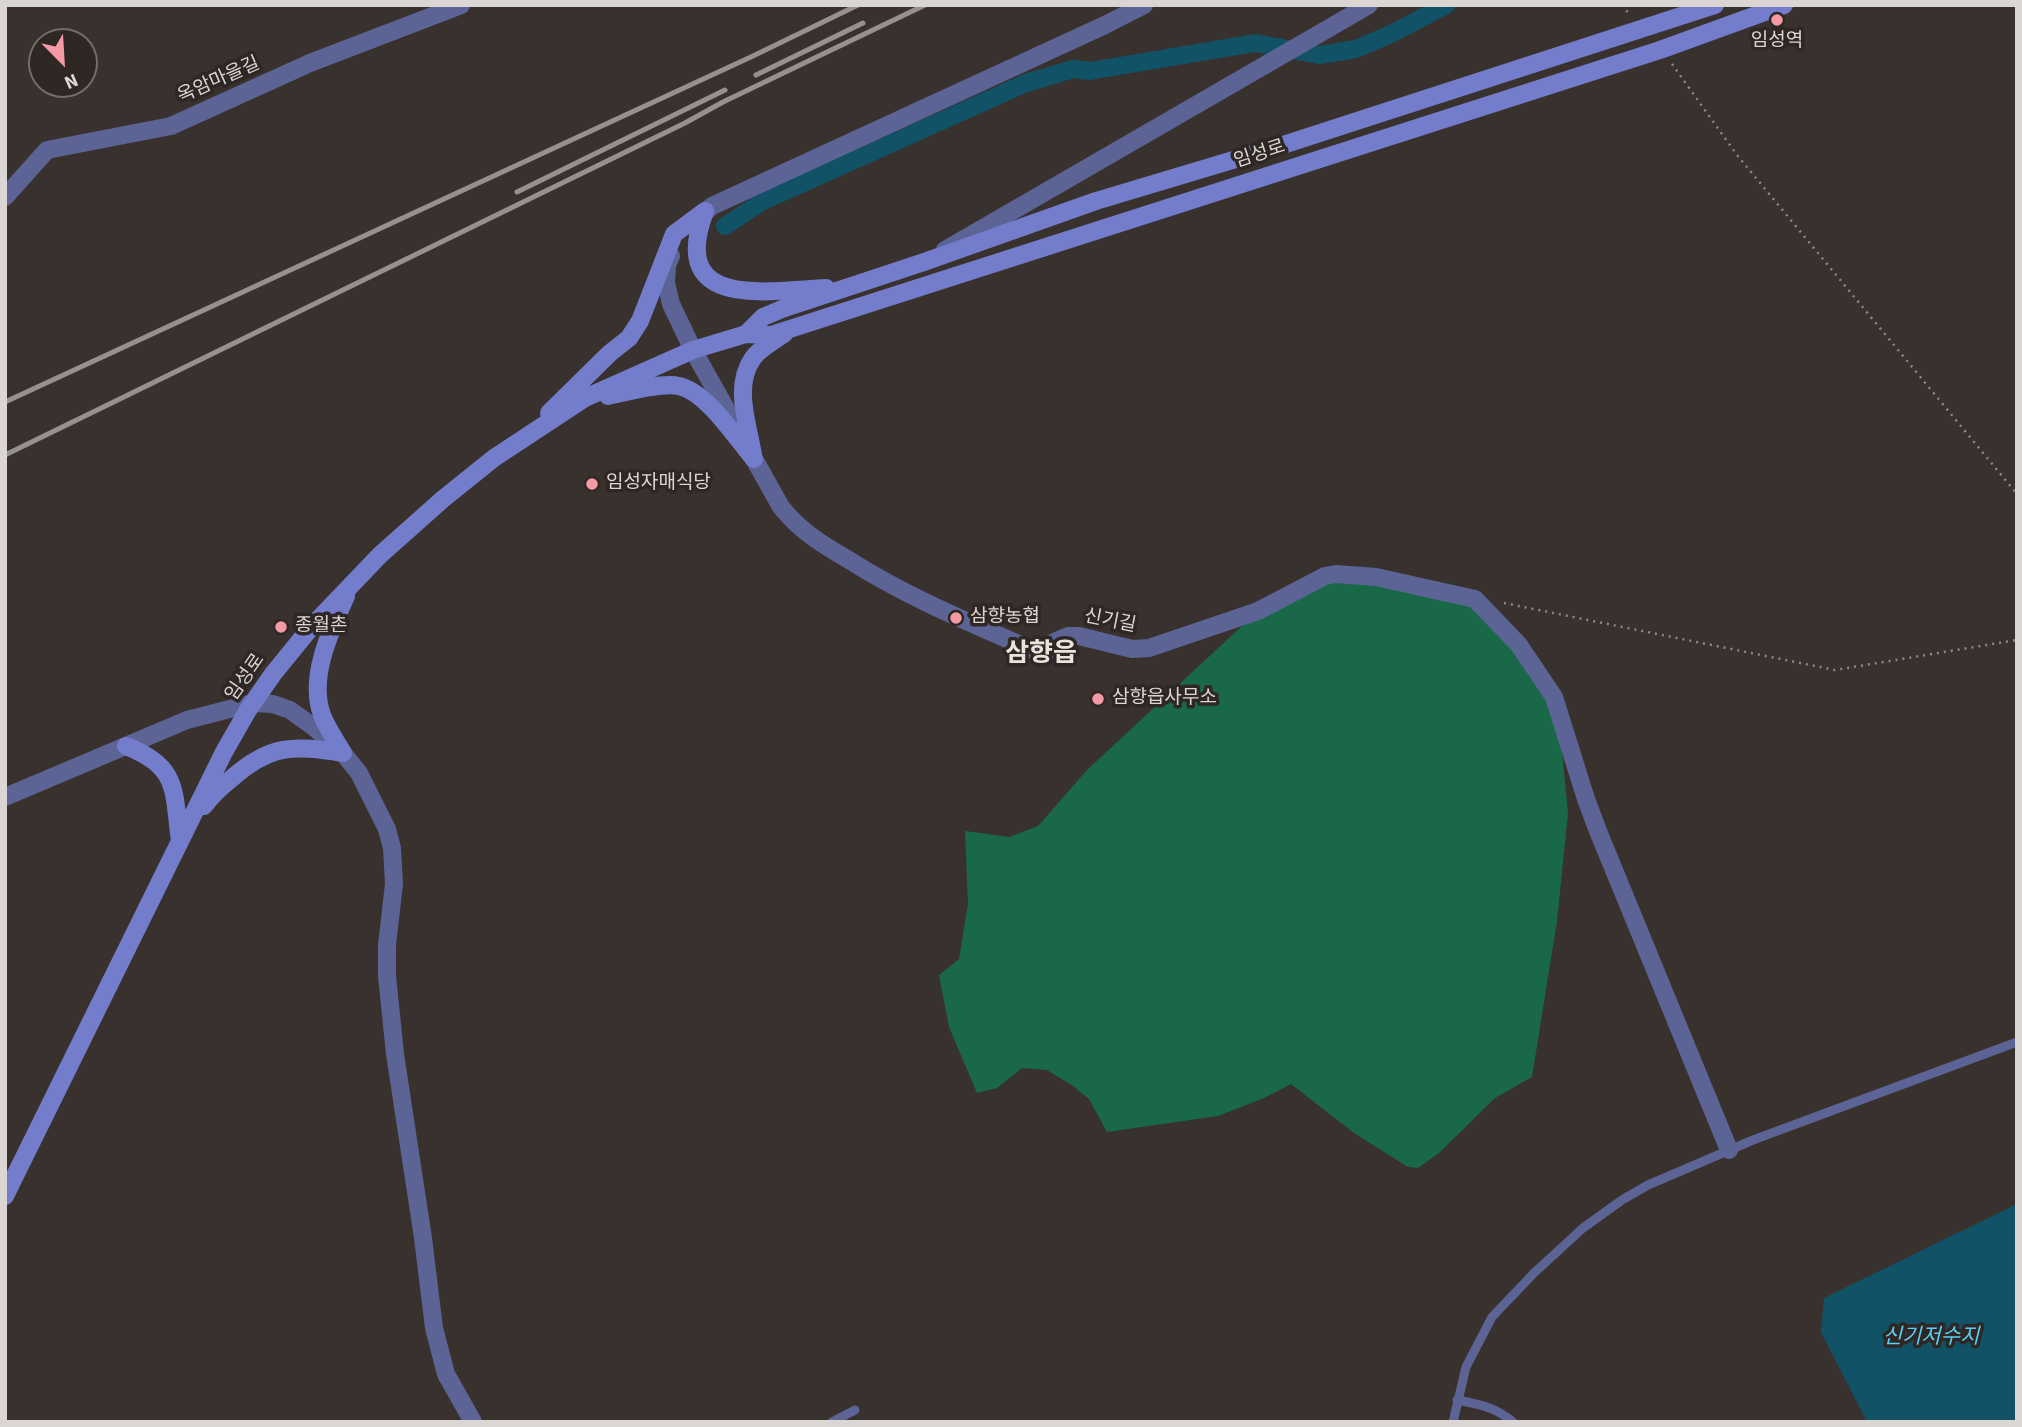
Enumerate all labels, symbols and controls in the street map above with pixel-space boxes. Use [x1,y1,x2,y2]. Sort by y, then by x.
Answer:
marker: 임성역 [1769,12,1785,28]
north arrow [28,28,98,98]
place label: 임성역 [1751,31,1803,53]
street label: 옥암마을길 [174,53,264,109]
text: N [60,66,82,96]
street label: 임성로 [1232,136,1288,174]
place label: 임성자매식당 [606,473,711,495]
marker: 임성자매식당 [584,476,600,492]
street label: 신기길 [1082,606,1138,638]
place label: 삼향농협 [970,607,1040,629]
marker: 삼향농협 [948,610,964,626]
place label: 종월촌 [295,616,347,638]
marker: 종월촌 [273,619,289,635]
district label: 삼향읍 [1005,639,1077,671]
street label: 임성로 [222,650,270,706]
place label: 삼향읍사무소 [1112,688,1217,710]
marker: 삼향읍사무소 [1090,691,1106,707]
water label: 신기저수지 [1883,1325,1979,1351]

